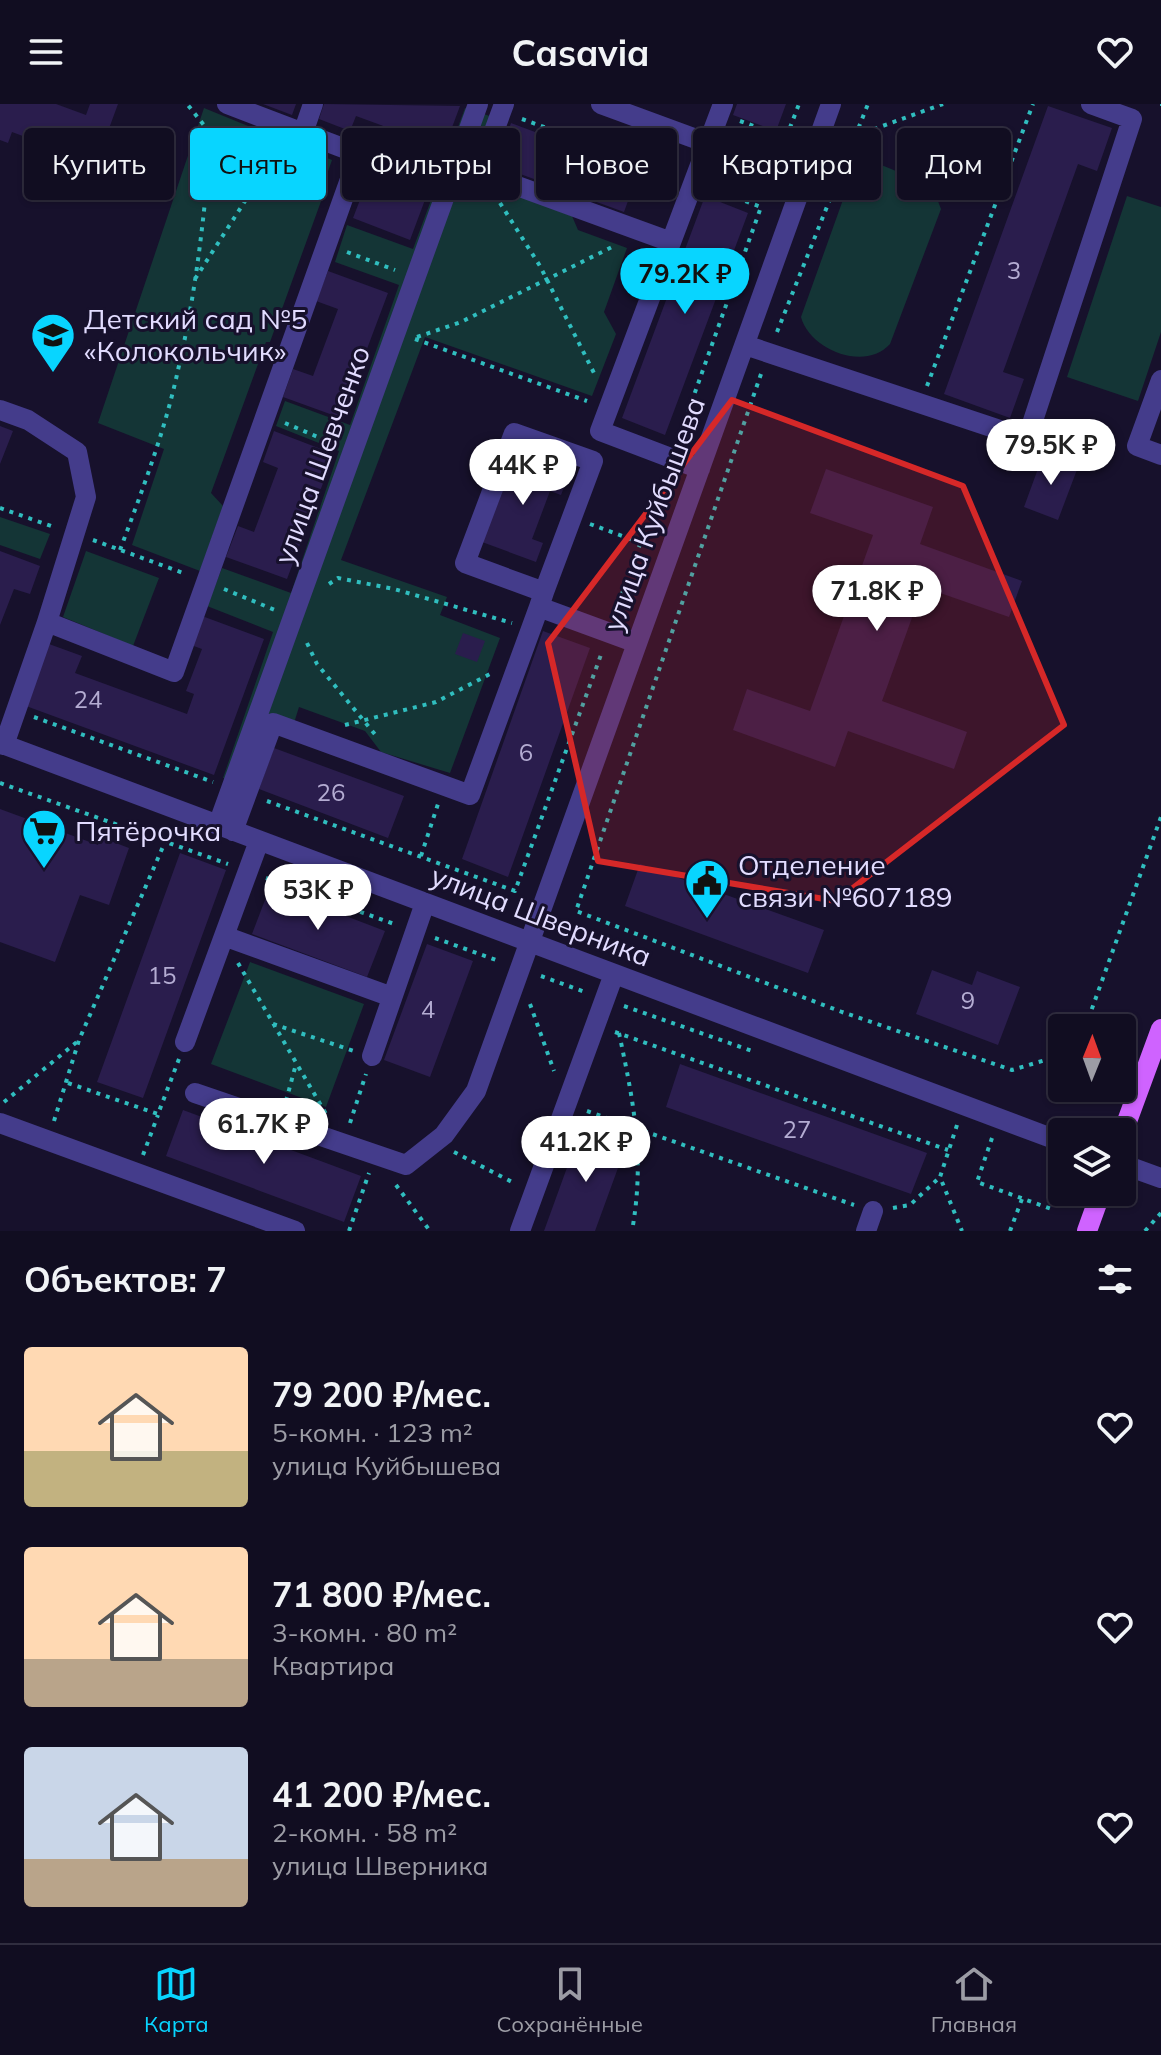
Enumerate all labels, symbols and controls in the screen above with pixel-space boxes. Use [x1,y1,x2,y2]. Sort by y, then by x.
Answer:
icon: menu [24,30,68,74]
text: Casavia [512,30,649,75]
icon: heart [1093,30,1137,74]
chip: Купить [24,128,174,200]
chip: Снять [190,128,326,200]
chip: Фильтры [342,128,520,200]
chip: Новое [536,128,677,200]
chip: Квартира [693,128,881,200]
chip: Дом [897,128,1011,200]
pin: 79.2K ₽ [611,248,759,316]
house number: 3 [1007,255,1021,285]
text: 79.2K ₽ [638,257,732,290]
place label: Детский сад №5 «Колокольчик» [84,301,307,368]
school or university icon: Детский сад №5 «Колокольчик» [29,311,77,374]
street label: улица Шевченко [266,341,377,569]
street label: улица Куйбышева [595,392,712,636]
pin: 79.5K ₽ [977,419,1125,487]
text: 79.5K ₽ [1004,428,1098,461]
pin: 44K ₽ [467,439,579,507]
text: 44K ₽ [487,448,559,481]
pin: 71.8K ₽ [803,565,951,633]
text: 71.8K ₽ [830,574,924,607]
house number: 24 [74,684,102,714]
house number: 6 [519,737,533,767]
house number: 26 [317,777,345,807]
supermarket icon: Пятёрочка [20,807,68,870]
place label: Пятёрочка [75,813,221,848]
place label: Отделение связи №607189 [738,847,953,914]
street label: улица Шверника [426,857,656,974]
public building icon: Отделение связи №607189 [683,857,731,920]
pin: 53K ₽ [262,864,374,932]
text: 53K ₽ [282,873,354,906]
house number: 15 [148,960,176,990]
house number: 9 [961,985,975,1015]
house number: 4 [421,994,435,1024]
north arrow [1048,1014,1136,1102]
map controls [1048,1014,1136,1206]
pin: 61.7K ₽ [190,1098,338,1166]
text: 61.7K ₽ [217,1107,311,1140]
house number: 27 [783,1114,811,1144]
pin: 41.2K ₽ [512,1116,660,1184]
button: layers [1048,1118,1136,1206]
text: 41.2K ₽ [539,1125,633,1158]
icon: filters [1093,1257,1137,1301]
text: Объектов: 7 [24,1258,227,1301]
text: 79 200 ₽/мес. [272,1373,491,1416]
icon: home [88,1379,184,1475]
icon: heart [1093,1405,1137,1449]
text: 5-комн. · 123 m² [272,1416,473,1449]
text: улица Куйбышева [272,1449,501,1482]
text: 71 800 ₽/мес. [272,1573,491,1616]
icon: home [88,1579,184,1675]
icon: heart [1093,1605,1137,1649]
text: 3-комн. · 80 m² [272,1616,457,1649]
text: Квартира [272,1649,394,1682]
text: 41 200 ₽/мес. [272,1773,491,1816]
icon: home [88,1779,184,1875]
icon: heart [1093,1805,1137,1849]
text: 2-комн. · 58 m² [272,1816,457,1849]
text: улица Шверника [272,1849,488,1882]
tab: Карта [144,1962,209,2038]
tab: Сохранённые [496,1962,643,2038]
tab: Главная [931,1962,1017,2038]

